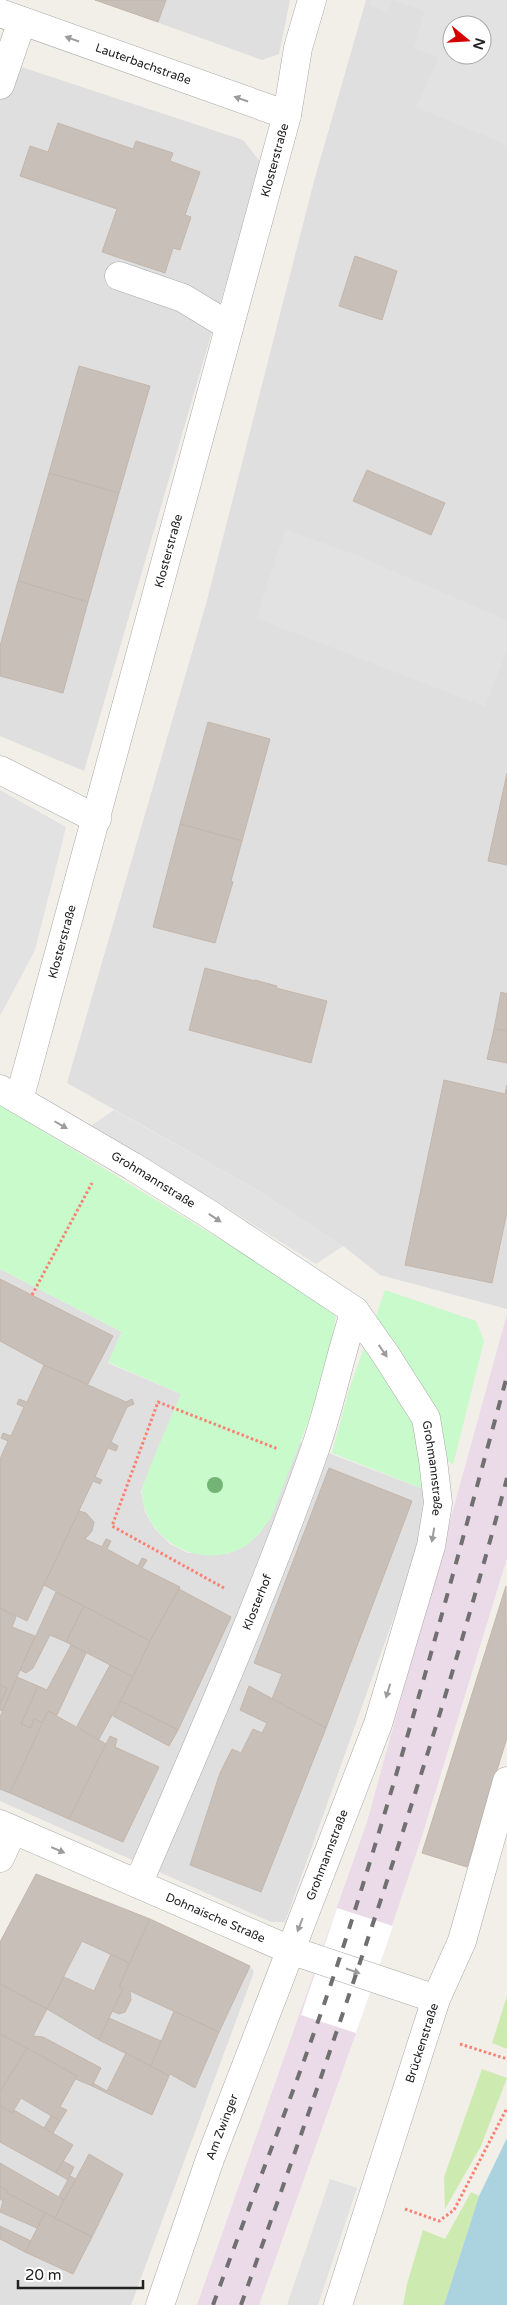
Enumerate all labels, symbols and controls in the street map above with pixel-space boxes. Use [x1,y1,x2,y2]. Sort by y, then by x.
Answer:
north arrow [442,15,492,65]
one-way arrow [64,35,79,42]
text: N [469,36,489,52]
street label: Lauterbachstraße [93,40,193,87]
one-way arrow [234,95,249,102]
street label: Klosterstraße [258,122,291,199]
street label: Klosterstraße [152,512,185,589]
street label: Klosterstraße [45,903,79,980]
one-way arrow [55,1120,68,1129]
street label: Grohmannstraße [109,1148,198,1211]
one-way arrow [209,1213,222,1223]
one-way arrow [378,1344,388,1358]
street label: Grohmannstraße [420,1419,445,1517]
one-way arrow [428,1527,436,1543]
street label: Klosterhof [240,1572,275,1632]
one-way arrow [383,1684,391,1699]
street label: Grohmannstraße [303,1807,351,1902]
one-way arrow [51,1846,65,1854]
street label: Dohnaische Straße [164,1890,268,1945]
one-way arrow [295,1918,303,1932]
one-way arrow [345,1968,360,1976]
street label: Brückenstraße [403,2001,441,2085]
street label: Am Zwinger [203,2092,241,2162]
scale bar [18,2258,142,2290]
text: 20 m [25,2266,62,2284]

